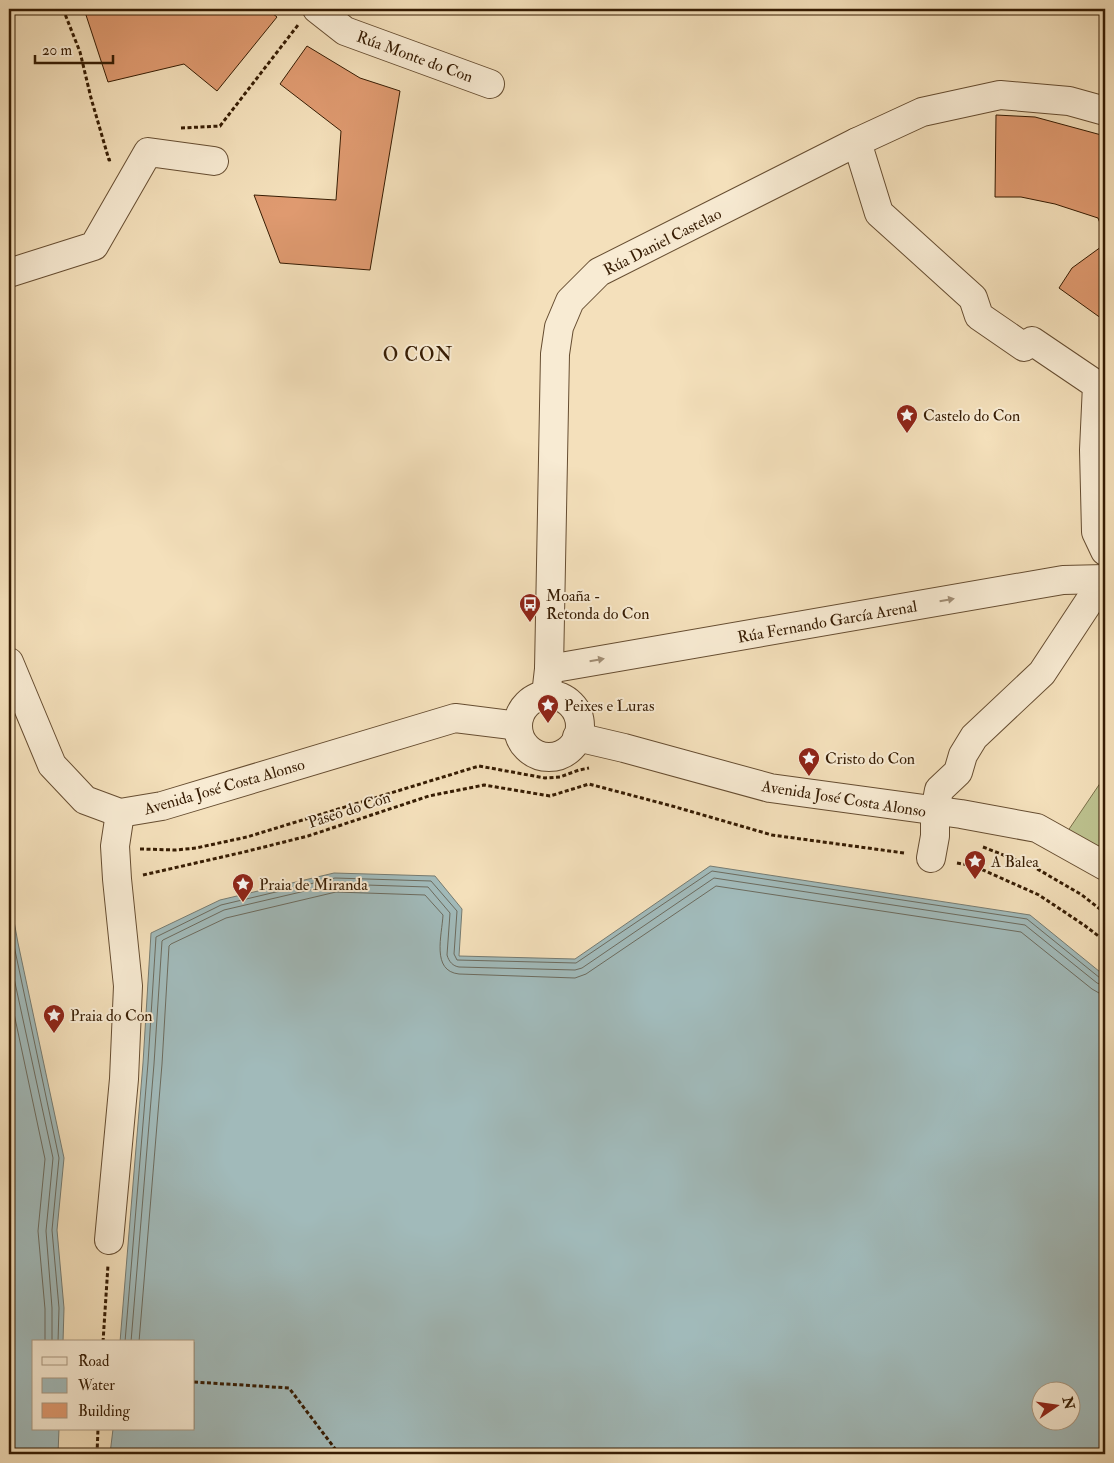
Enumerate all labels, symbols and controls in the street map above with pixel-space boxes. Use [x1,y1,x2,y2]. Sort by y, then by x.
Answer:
street label: Rúa Monte do Con [354,27,476,87]
scale bar [35,32,112,64]
text: 20 m [42,41,72,60]
street label: Rúa Daniel Castelao [600,203,725,280]
district label: O CON [383,343,453,367]
place icon: Castelo do Con [895,403,919,434]
place label: Castelo do Con [923,406,1020,426]
place label: Moaña - Retonda do Con [546,586,650,624]
bus stop icon: Moaña - Retonda do Con [518,592,542,623]
street label: Rúa Fernando García Arenal [736,596,919,648]
one-way arrow [939,596,955,604]
one-way arrow [589,656,605,664]
place icon: Peixes e Luras [536,693,560,724]
place label: Peixes e Luras [564,696,654,716]
place icon: Cristo do Con [797,746,821,777]
place label: Cristo do Con [825,749,915,769]
street label: Avenida José Costa Alonso [141,754,307,821]
street label: Avenida José Costa Alonso [759,776,928,823]
street label: Paseo do Con [306,787,393,833]
place icon: A Balea [963,849,987,880]
place label: A Balea [990,852,1039,872]
place icon: Praia de Miranda [231,872,255,903]
place label: Praia de Miranda [259,875,368,895]
place icon: Praia do Con [42,1003,66,1034]
place label: Praia do Con [70,1006,153,1026]
legend [32,1340,195,1430]
text: Road [78,1352,110,1371]
text: Water [77,1376,115,1395]
north arrow [1032,1380,1082,1430]
text: N [1058,1394,1078,1412]
text: Building [78,1402,130,1421]

